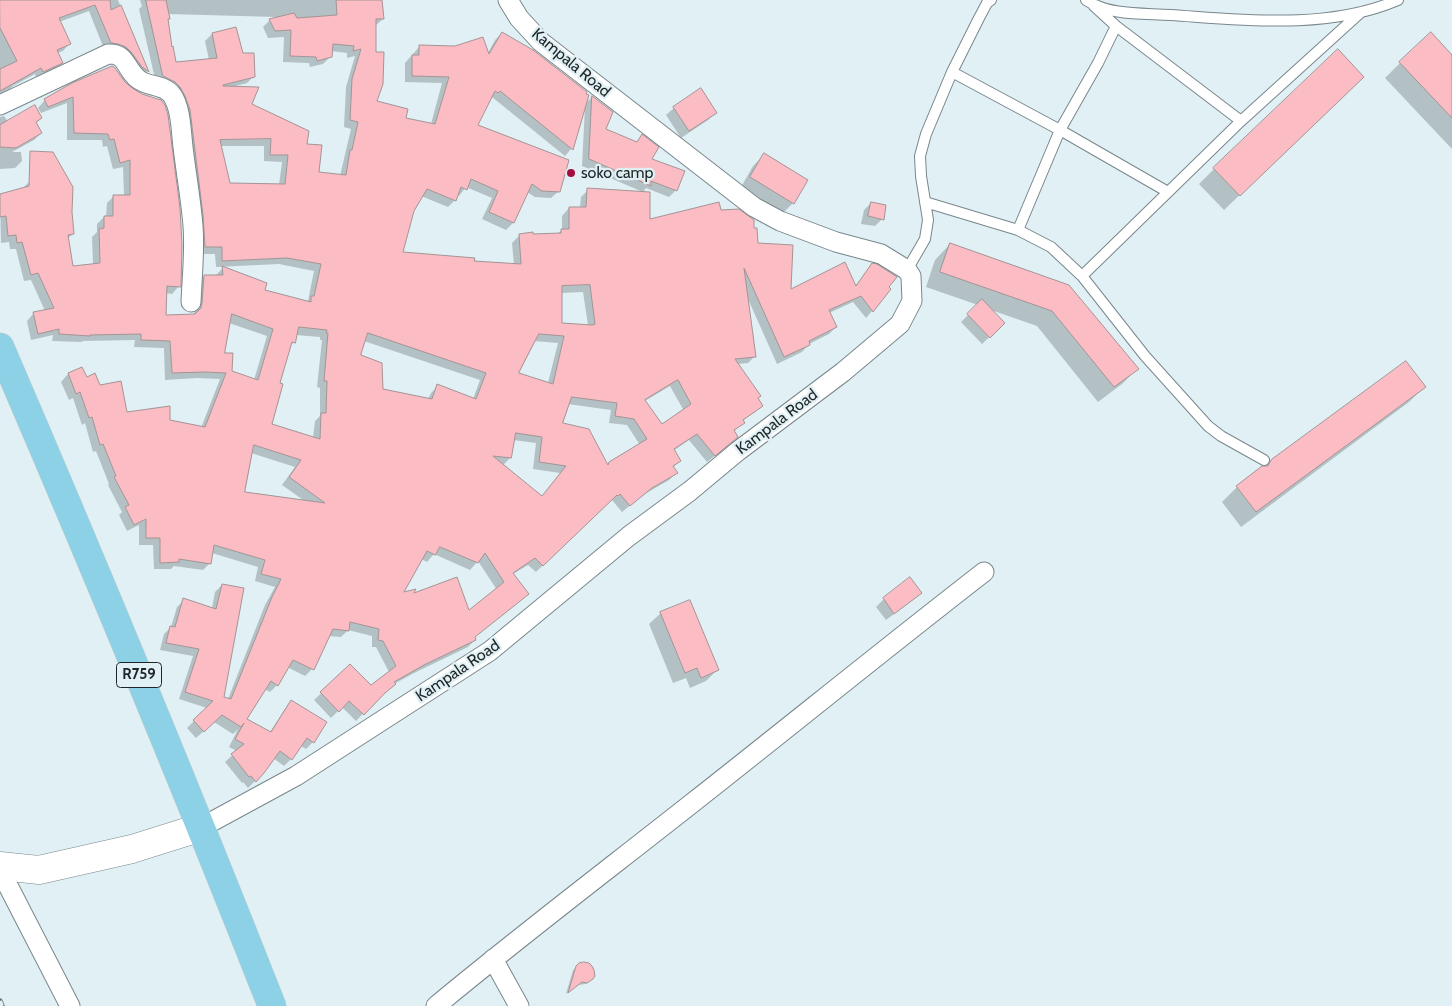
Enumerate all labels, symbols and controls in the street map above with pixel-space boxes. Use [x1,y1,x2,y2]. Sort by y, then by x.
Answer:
street label: Kampala Road [528,24,614,102]
place label: soko camp [581,163,654,183]
marker: soko camp [565,167,577,179]
street label: Kampala Road [732,385,822,459]
street label: Kampala Road [412,636,504,706]
road number: R759 [116,662,162,688]

